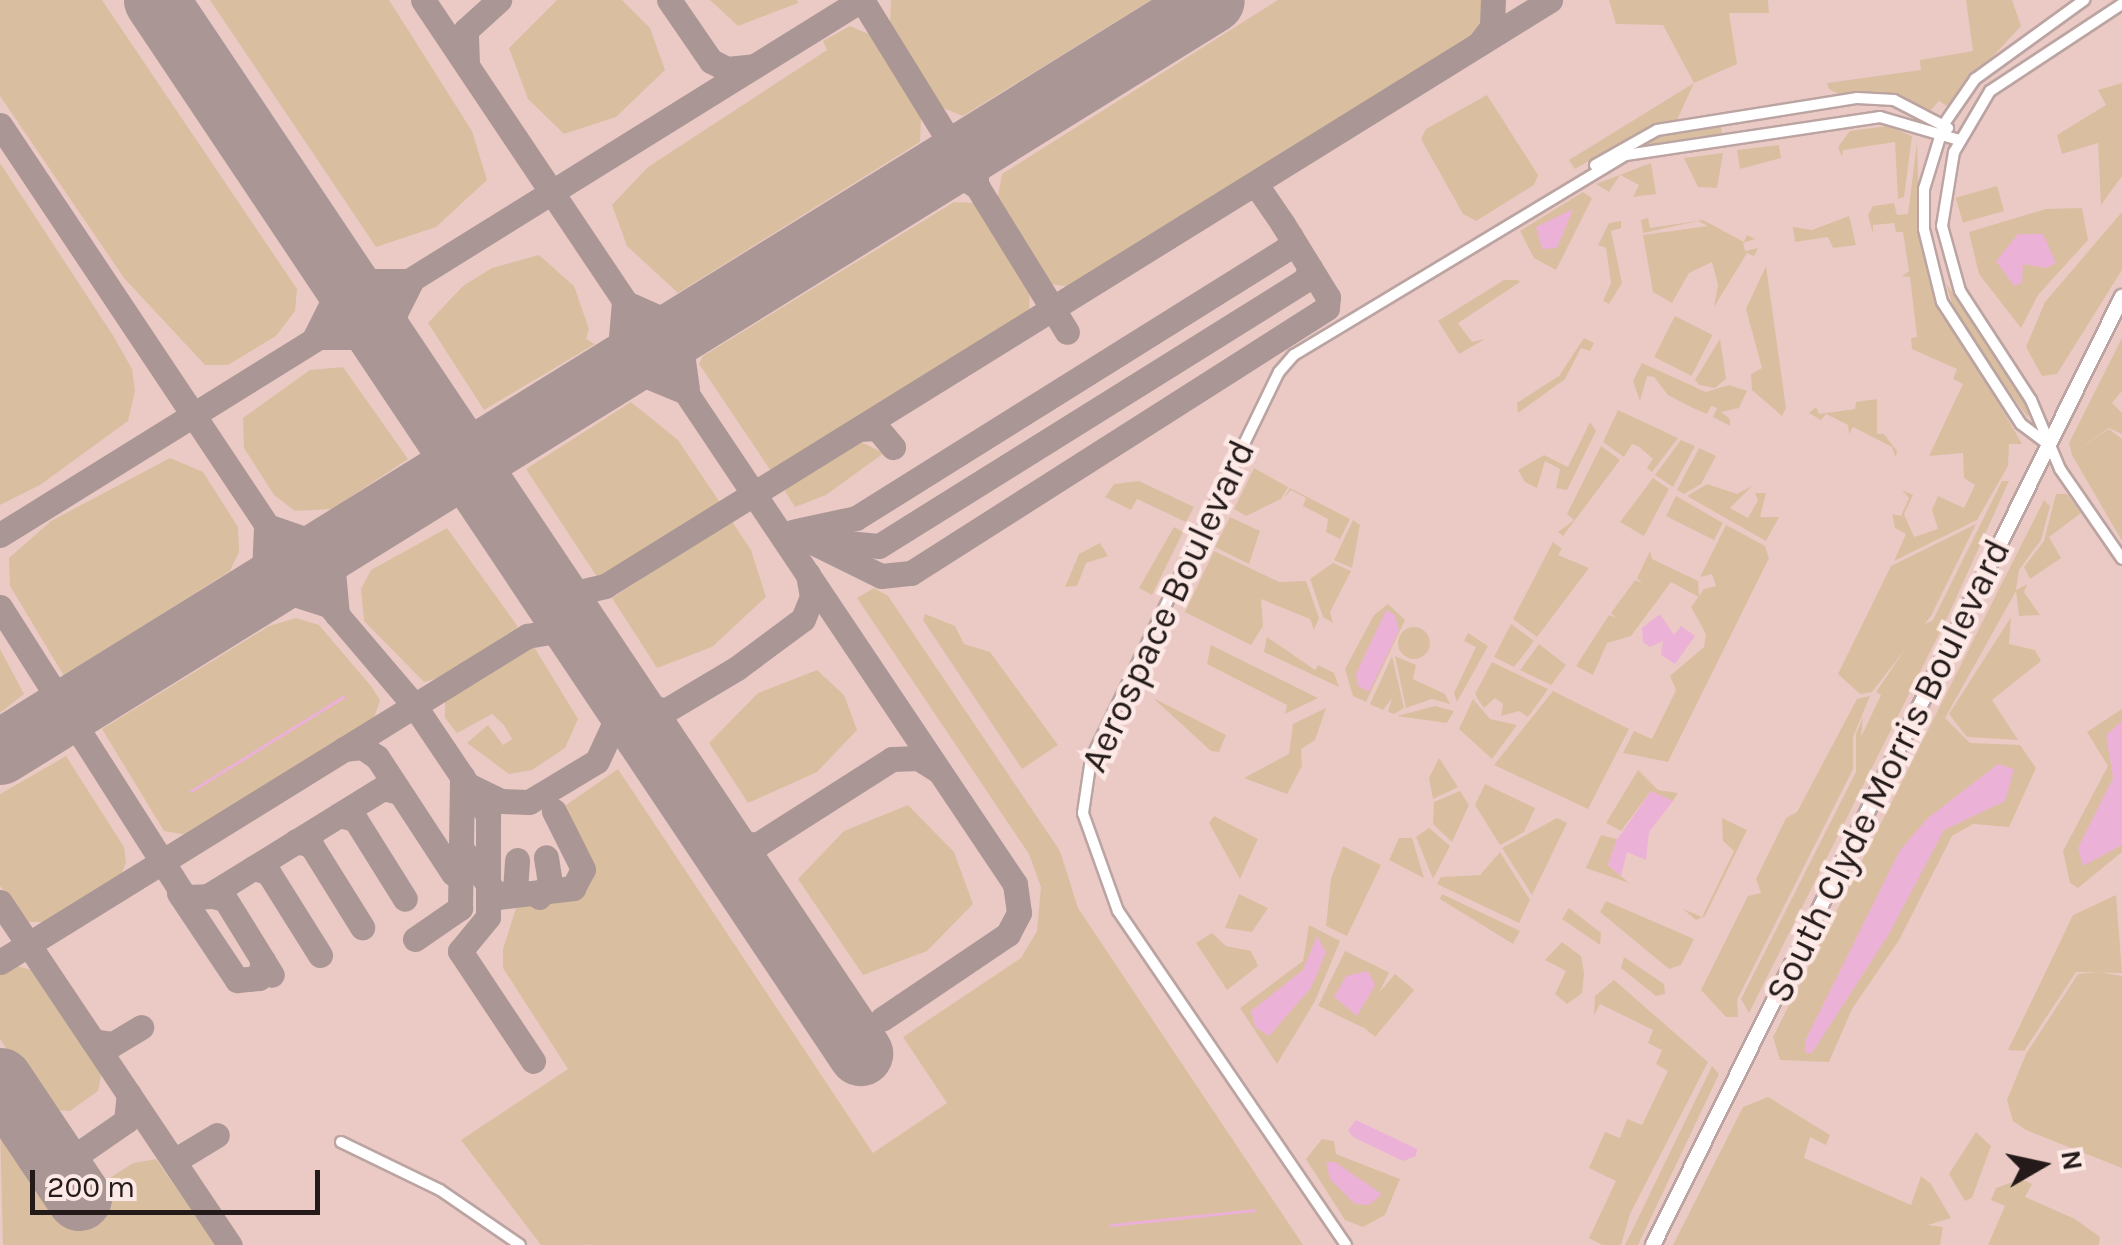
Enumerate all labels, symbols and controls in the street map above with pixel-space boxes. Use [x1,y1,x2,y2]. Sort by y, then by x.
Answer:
street label: Aerospace Boulevard [1071,433,1265,779]
street label: South Clyde Morris Boulevard [1756,532,2020,1010]
north arrow [1992,1115,2092,1215]
text: N [2054,1148,2090,1173]
scale bar [35,1150,325,1212]
text: 200 m [47,1169,135,1205]

